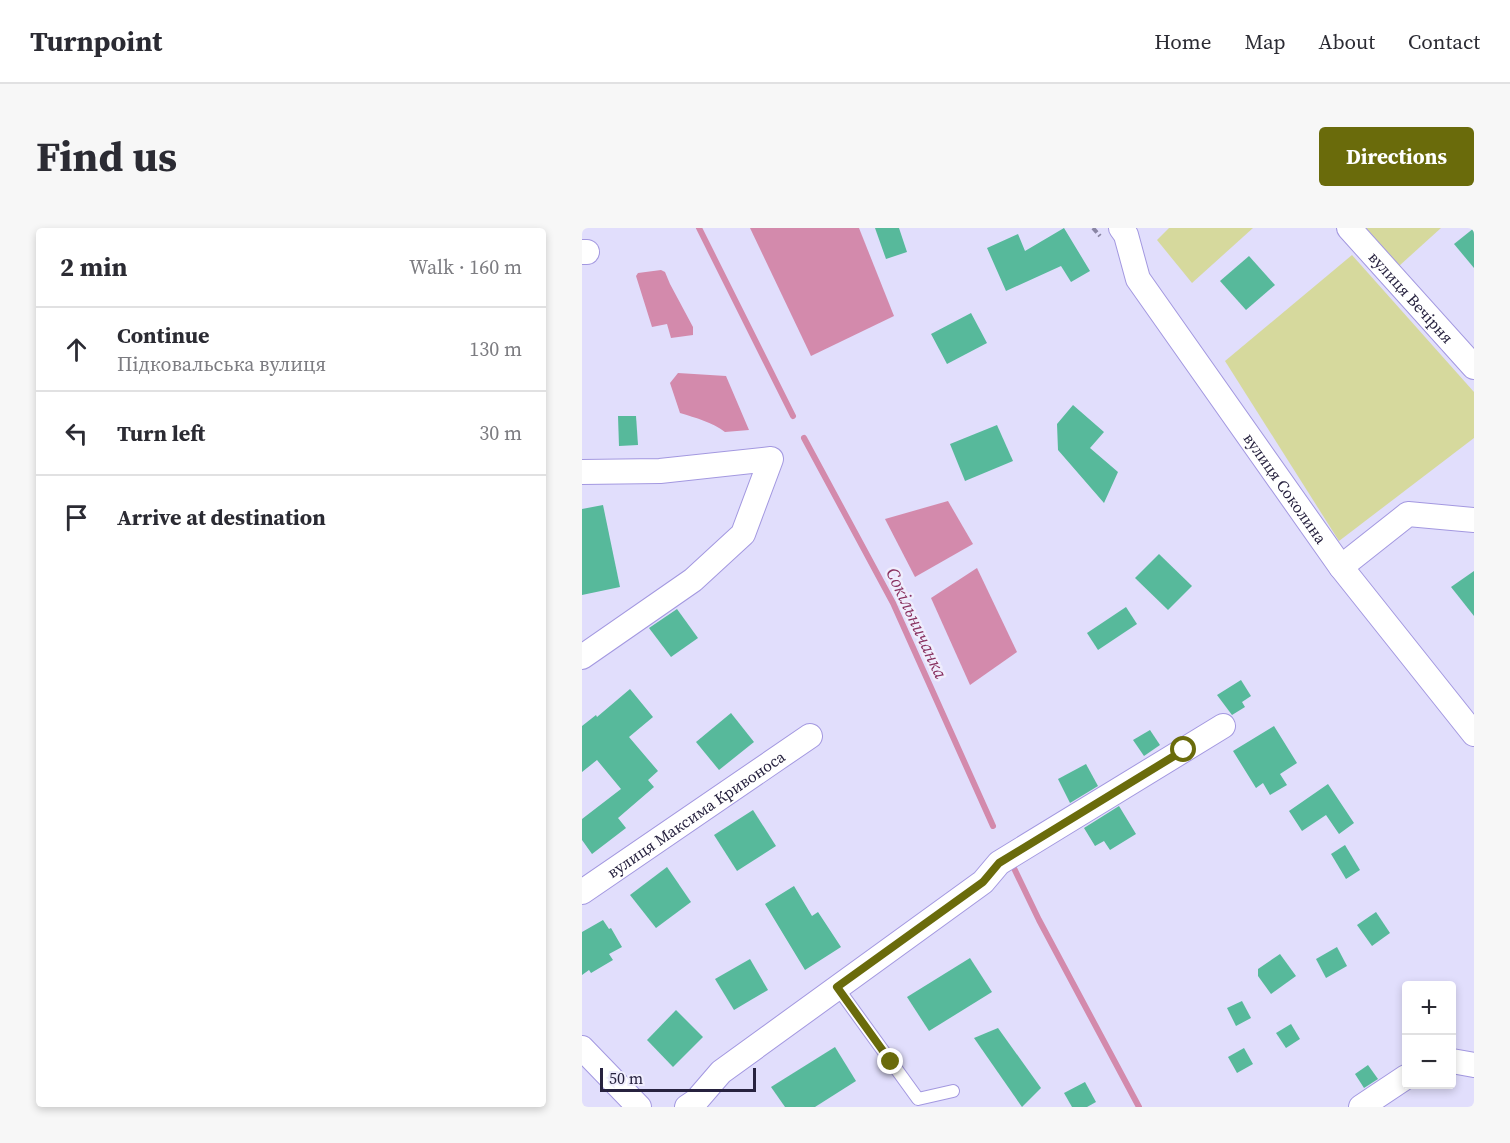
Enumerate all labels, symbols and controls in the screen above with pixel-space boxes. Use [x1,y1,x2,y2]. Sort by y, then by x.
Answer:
text: Turnpoint [30,22,162,60]
text: Home [1154,27,1212,56]
text: Map [1245,27,1286,56]
text: About [1319,27,1375,56]
text: Contact [1408,27,1480,56]
text: Find us [36,127,177,185]
button: Directions [1319,127,1474,186]
street label: вулиця Вечірня [1364,246,1458,348]
text: 2 min [60,249,127,285]
text: Walk · 160 m [409,253,522,281]
text: Continue [117,320,210,350]
icon: ahead [60,333,93,366]
text: 130 m [469,335,522,363]
text: Підковальська вулиця [117,350,326,378]
icon: left [60,417,93,450]
text: Turn left [117,418,205,448]
text: 30 m [479,419,522,447]
street label: вулиця Соколина [1239,428,1333,549]
icon: arrive [60,501,93,534]
text: Arrive at destination [117,502,326,532]
water label: Сокільничанка [880,563,954,683]
route start [1170,736,1196,762]
street label: вулиця Максима Кривоноса [602,745,790,883]
map controls [1402,981,1456,1089]
button: + [1402,981,1456,1035]
button: − [1402,1035,1456,1089]
route end [877,1048,903,1074]
scale bar [600,1065,756,1092]
text: 50 m [609,1067,643,1089]

